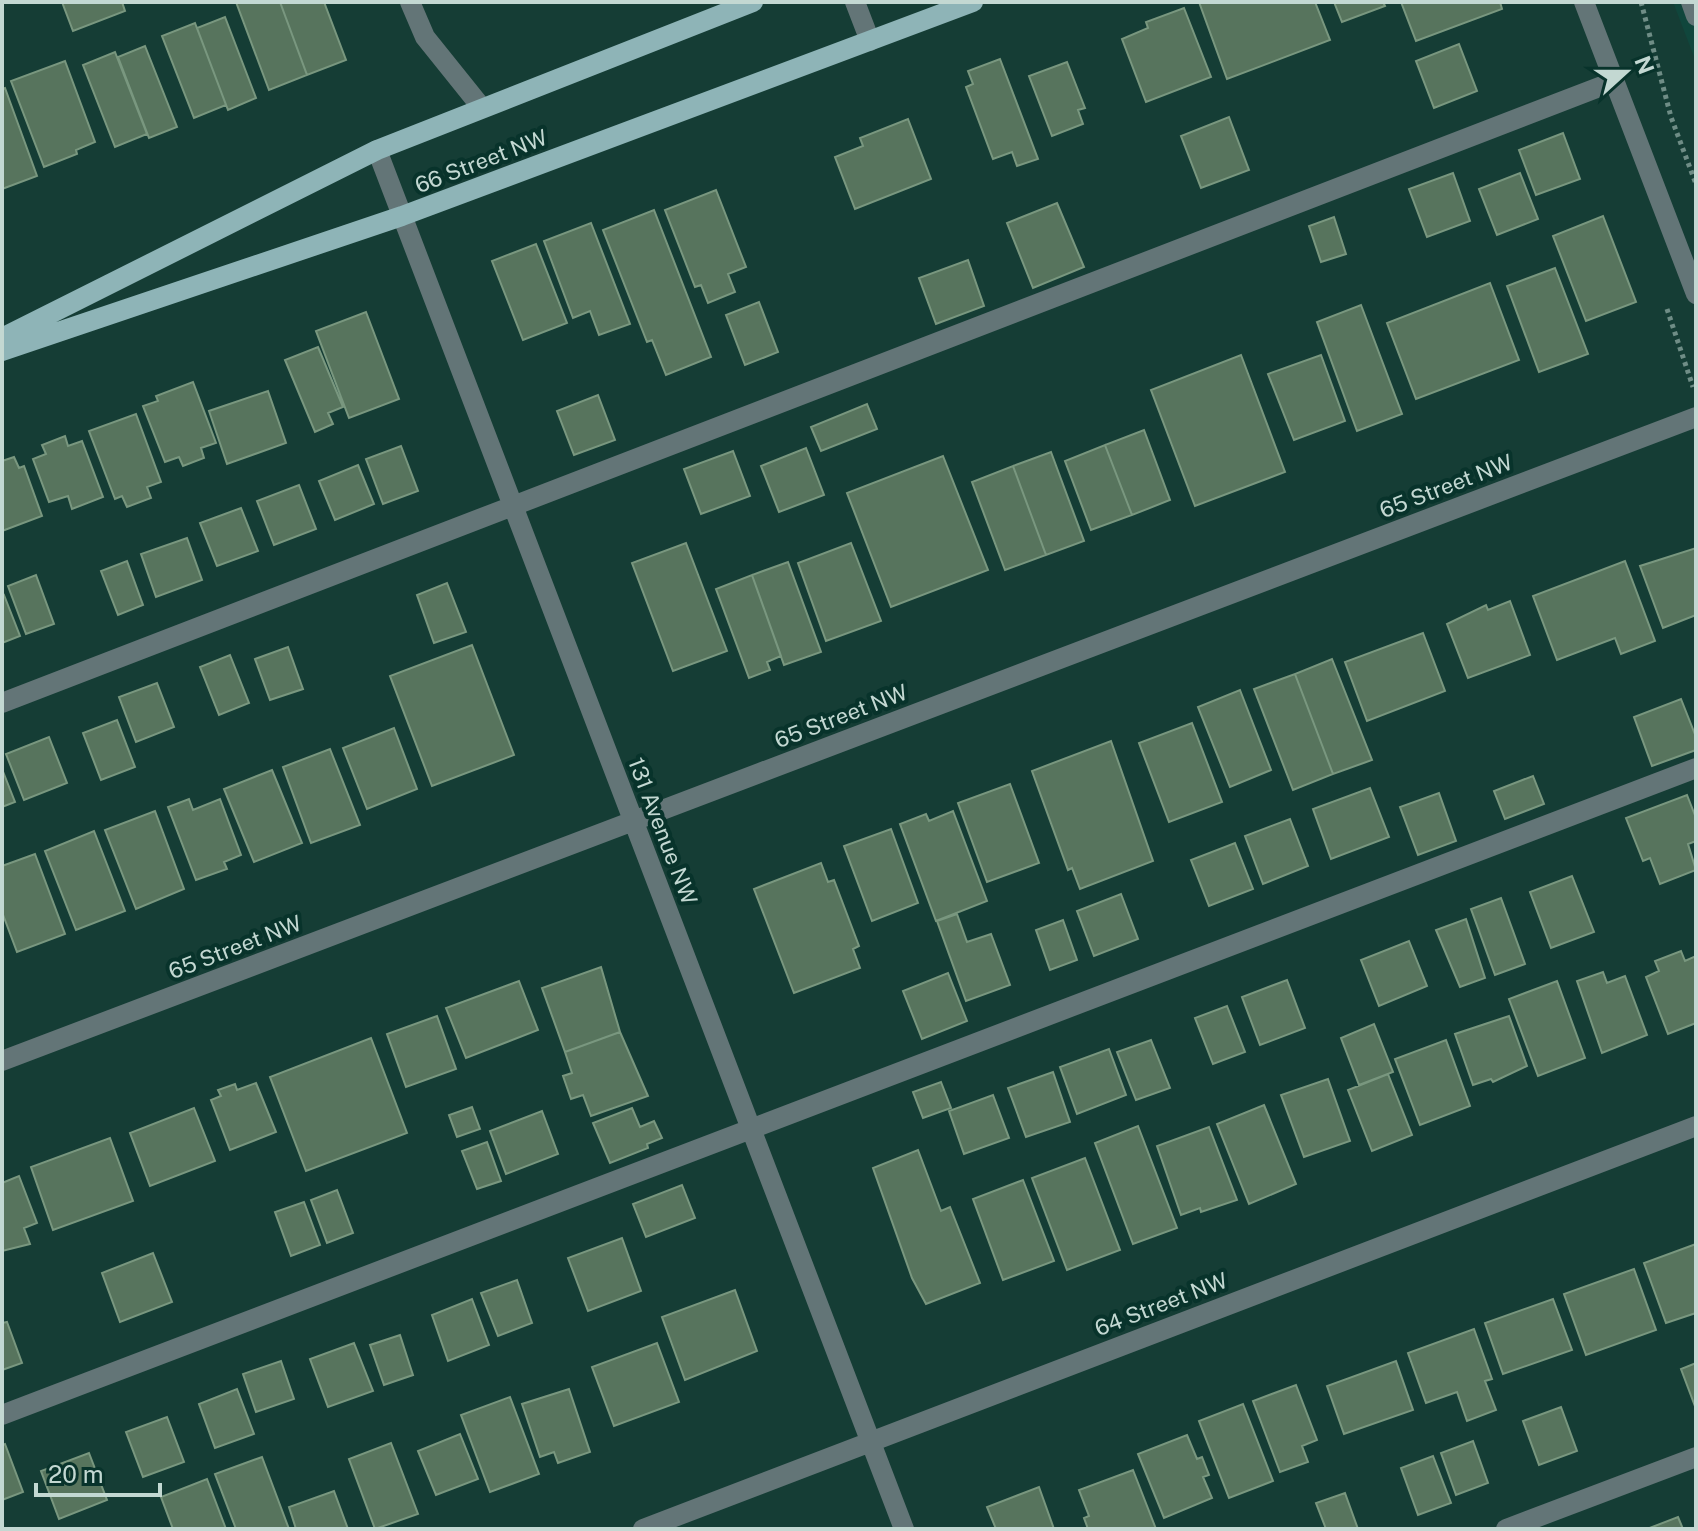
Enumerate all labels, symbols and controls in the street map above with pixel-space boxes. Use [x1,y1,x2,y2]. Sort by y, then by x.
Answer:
north arrow [1586,32,1666,112]
text: N [1629,52,1660,78]
street label: 66 Street NW [411,124,551,198]
street label: 65 Street NW [1376,449,1516,523]
street label: 65 Street NW [771,679,911,753]
street label: 131 Avenue NW [623,754,703,908]
street label: 65 Street NW [165,910,305,984]
street label: 64 Street NW [1091,1267,1231,1341]
scale bar [36,1447,160,1497]
text: 20 m [48,1460,104,1488]

